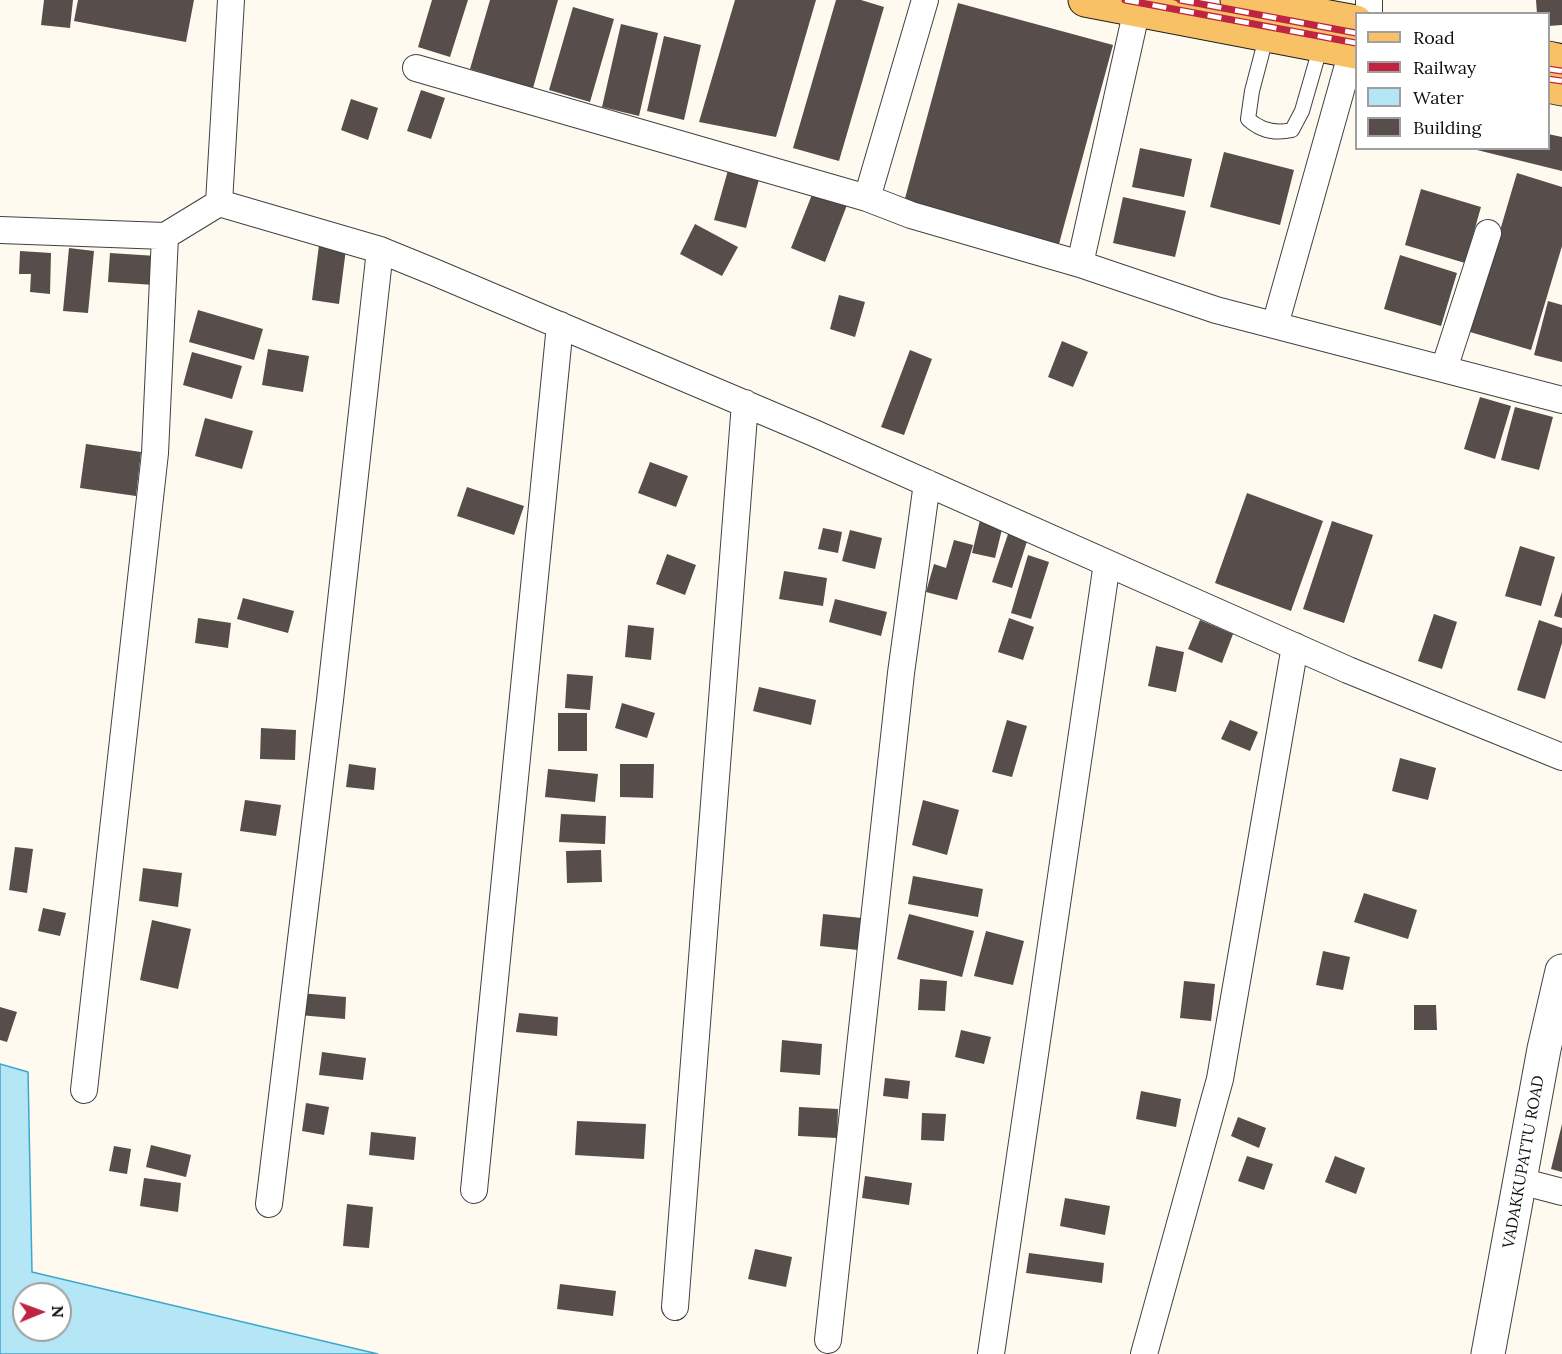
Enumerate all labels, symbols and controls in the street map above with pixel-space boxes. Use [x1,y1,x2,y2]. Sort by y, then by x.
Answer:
legend [1355,12,1550,150]
text: Road [1413,26,1455,49]
text: Railway [1413,56,1476,79]
text: Water [1413,86,1464,109]
text: Building [1413,116,1481,139]
street label: VADAKKUPATTU ROAD [1499,1074,1549,1250]
north arrow [12,1282,72,1342]
text: N [48,1305,68,1318]

